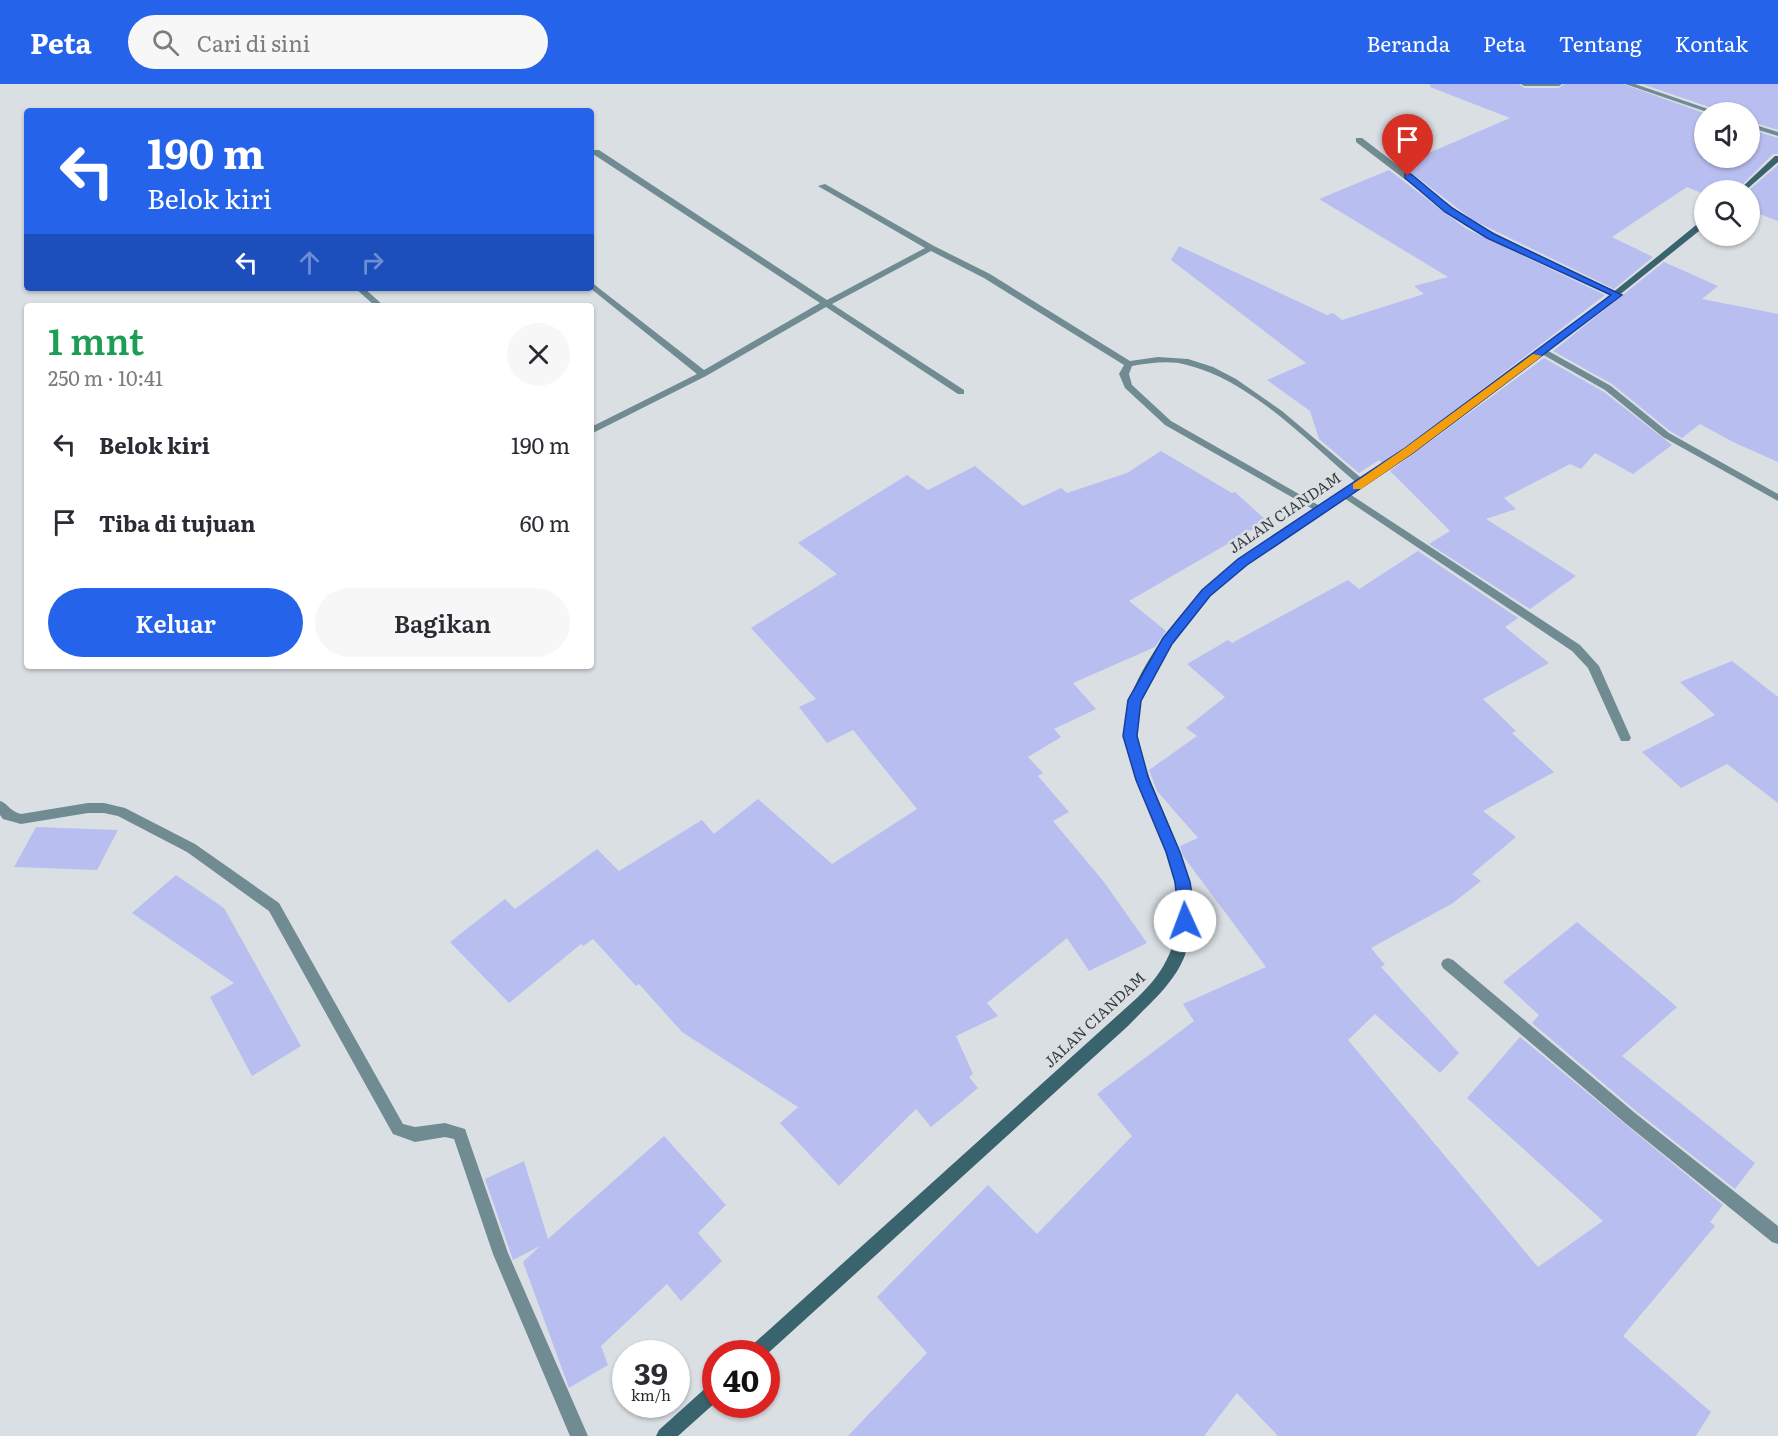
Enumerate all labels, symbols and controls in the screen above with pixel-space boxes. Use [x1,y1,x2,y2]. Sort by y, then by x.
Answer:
search box [128,15,548,69]
text: Peta [30,21,92,63]
icon: search [149,26,182,59]
text: Cari di sini [197,26,310,59]
text: Beranda [1366,27,1450,58]
text: Peta [1483,27,1526,58]
text: Tentang [1559,27,1642,58]
text: Kontak [1675,27,1748,58]
map controls [1694,102,1760,246]
button: sound [1694,102,1760,168]
pin [1382,114,1433,176]
text: 190 m [147,120,265,182]
icon: arrive [1391,123,1424,156]
icon: left [48,132,126,210]
text: Belok kiri [147,177,272,217]
button: search [1694,180,1760,246]
icon: left [230,246,263,279]
icon: ahead [293,246,326,279]
icon: right [356,246,389,279]
text: 1 mnt [48,313,144,366]
button: close [507,323,570,386]
text: 250 m · 10:41 [48,362,163,392]
icon: left [48,428,81,461]
text: Belok kiri [99,428,210,461]
text: 190 m [511,428,570,461]
street label: JALAN CIANDAM [1223,465,1345,558]
icon: arrive [48,506,81,539]
text: Tiba di tujuan [99,506,255,539]
text: 60 m [520,506,570,539]
button: Keluar [48,588,303,657]
button: Bagikan [315,588,570,657]
position arrow [1153,889,1217,953]
street label: JALAN CIANDAM [1038,966,1150,1072]
speed limit sign: 40 [702,1340,780,1418]
text: 39 [634,1350,668,1394]
text: km/h [631,1383,671,1406]

